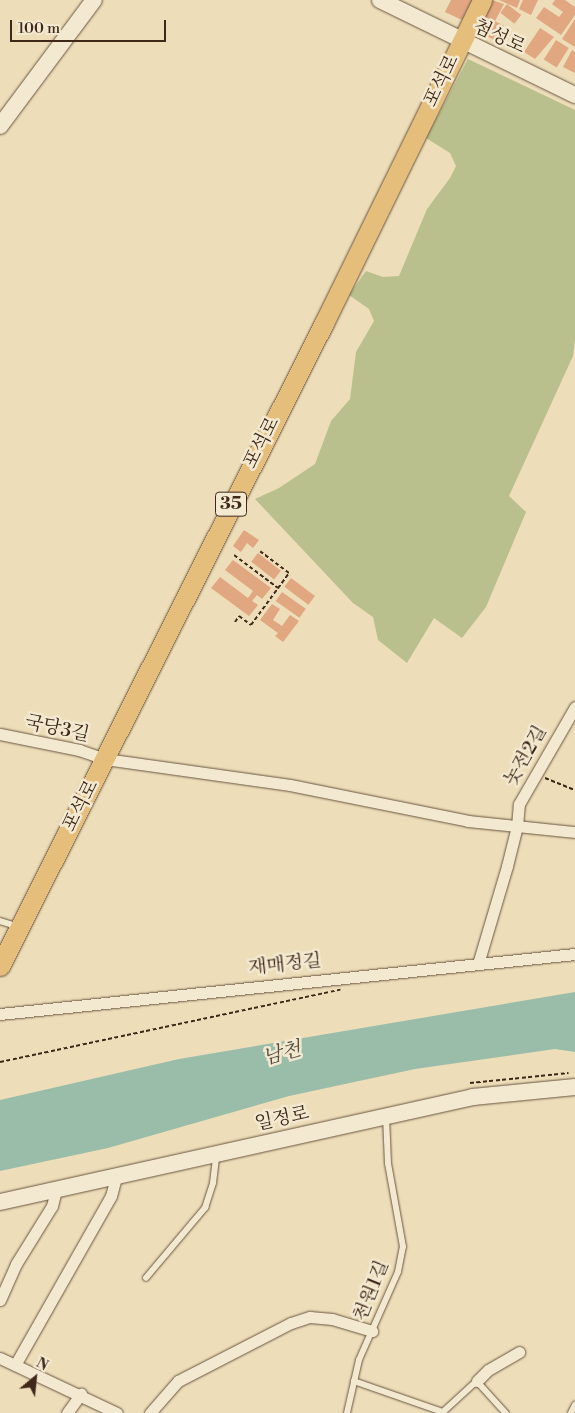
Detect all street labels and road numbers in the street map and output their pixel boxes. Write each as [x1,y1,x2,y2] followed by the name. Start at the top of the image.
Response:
[469,15,529,59] street label: 첨성로
[420,51,464,111] street label: 포석로
[239,413,285,473] street label: 포석로
[215,488,247,520] road number: 35
[23,711,91,747] street label: 국당3길
[500,722,552,790] street label: 놋전2길
[58,776,104,836] street label: 포석로
[247,950,323,980] street label: 재매정길
[253,1102,311,1136] street label: 일정로
[350,1257,394,1325] street label: 천원1길

